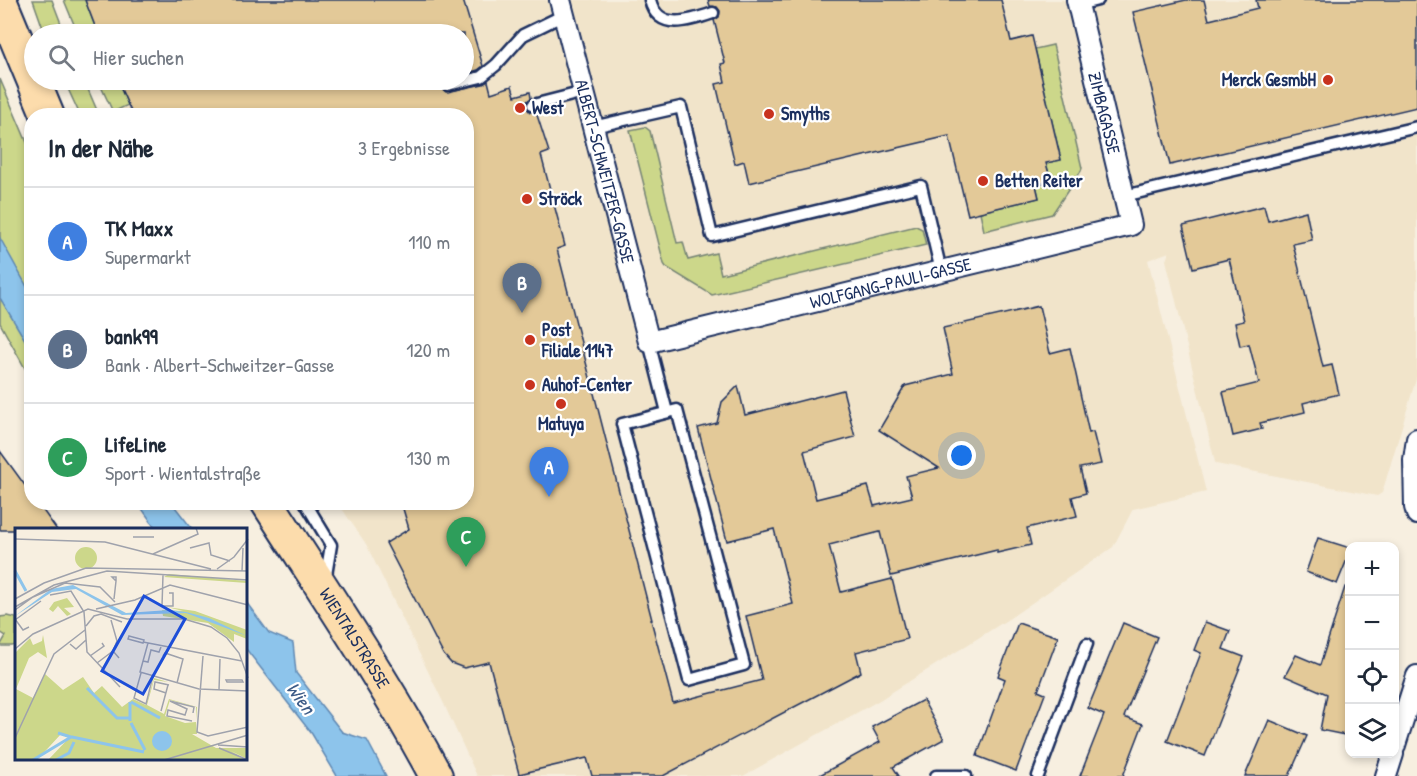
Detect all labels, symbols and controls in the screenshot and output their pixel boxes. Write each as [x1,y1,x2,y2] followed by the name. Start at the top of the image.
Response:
[24,24,474,90] search box
[45,41,78,74] icon: search
[93,42,184,72] text: Hier suchen
[1222,67,1317,92] place label: Merck GesmbH
[1082,69,1127,157] street label: ZIMBAGASSE
[1321,73,1335,87] marker: Merck GesmbH
[569,76,641,266] street label: ALBERT-SCHWEITZER-GASSE
[532,95,564,120] place label: West
[513,101,527,115] marker: West
[781,101,830,127] place label: Smyths
[762,107,776,121] marker: Smyths
[48,130,154,165] text: In der Nähe
[358,134,450,161] text: 3 Ergebnisse
[995,168,1083,193] place label: Betten Reiter
[976,174,990,188] marker: Betten Reiter
[539,186,583,211] place label: Ströck
[520,192,534,206] marker: Ströck
[105,213,173,243] text: TK Maxx
[63,228,72,255] text: A
[408,228,450,255] text: 110 m
[105,243,191,270] text: Supermarkt
[807,251,974,314] street label: WOLFGANG-PAULI-GASSE
[502,264,542,313] pin: B
[541,317,614,363] place label: Post Filiale 1147
[105,321,158,351] text: bank99
[523,333,537,347] marker: Post Filiale 1147
[62,336,73,363] text: B
[406,336,450,363] text: 120 m
[105,351,334,378] text: Bank · Albert-Schweitzer-Gasse
[542,372,632,397] place label: Auhof-Center
[523,378,537,392] marker: Auhof-Center
[554,397,568,411] marker: Matuya
[538,411,585,437] place label: Matuya
[105,429,167,459] text: LifeLine
[947,441,976,470] your location
[62,444,73,471] text: C
[407,444,450,471] text: 130 m
[530,448,568,497] pin: A
[105,459,261,486] text: Sport · Wientalstraße
[446,518,486,567] pin: C
[15,528,248,761] inset map
[1345,542,1399,758] map controls
[1345,542,1399,596] button: +
[314,583,396,693] street label: WIENTALSTRASSE
[1345,596,1399,650] button: −
[1345,650,1399,704] button: locate
[281,676,323,721] water label: Wien
[1345,704,1399,758] button: layers

